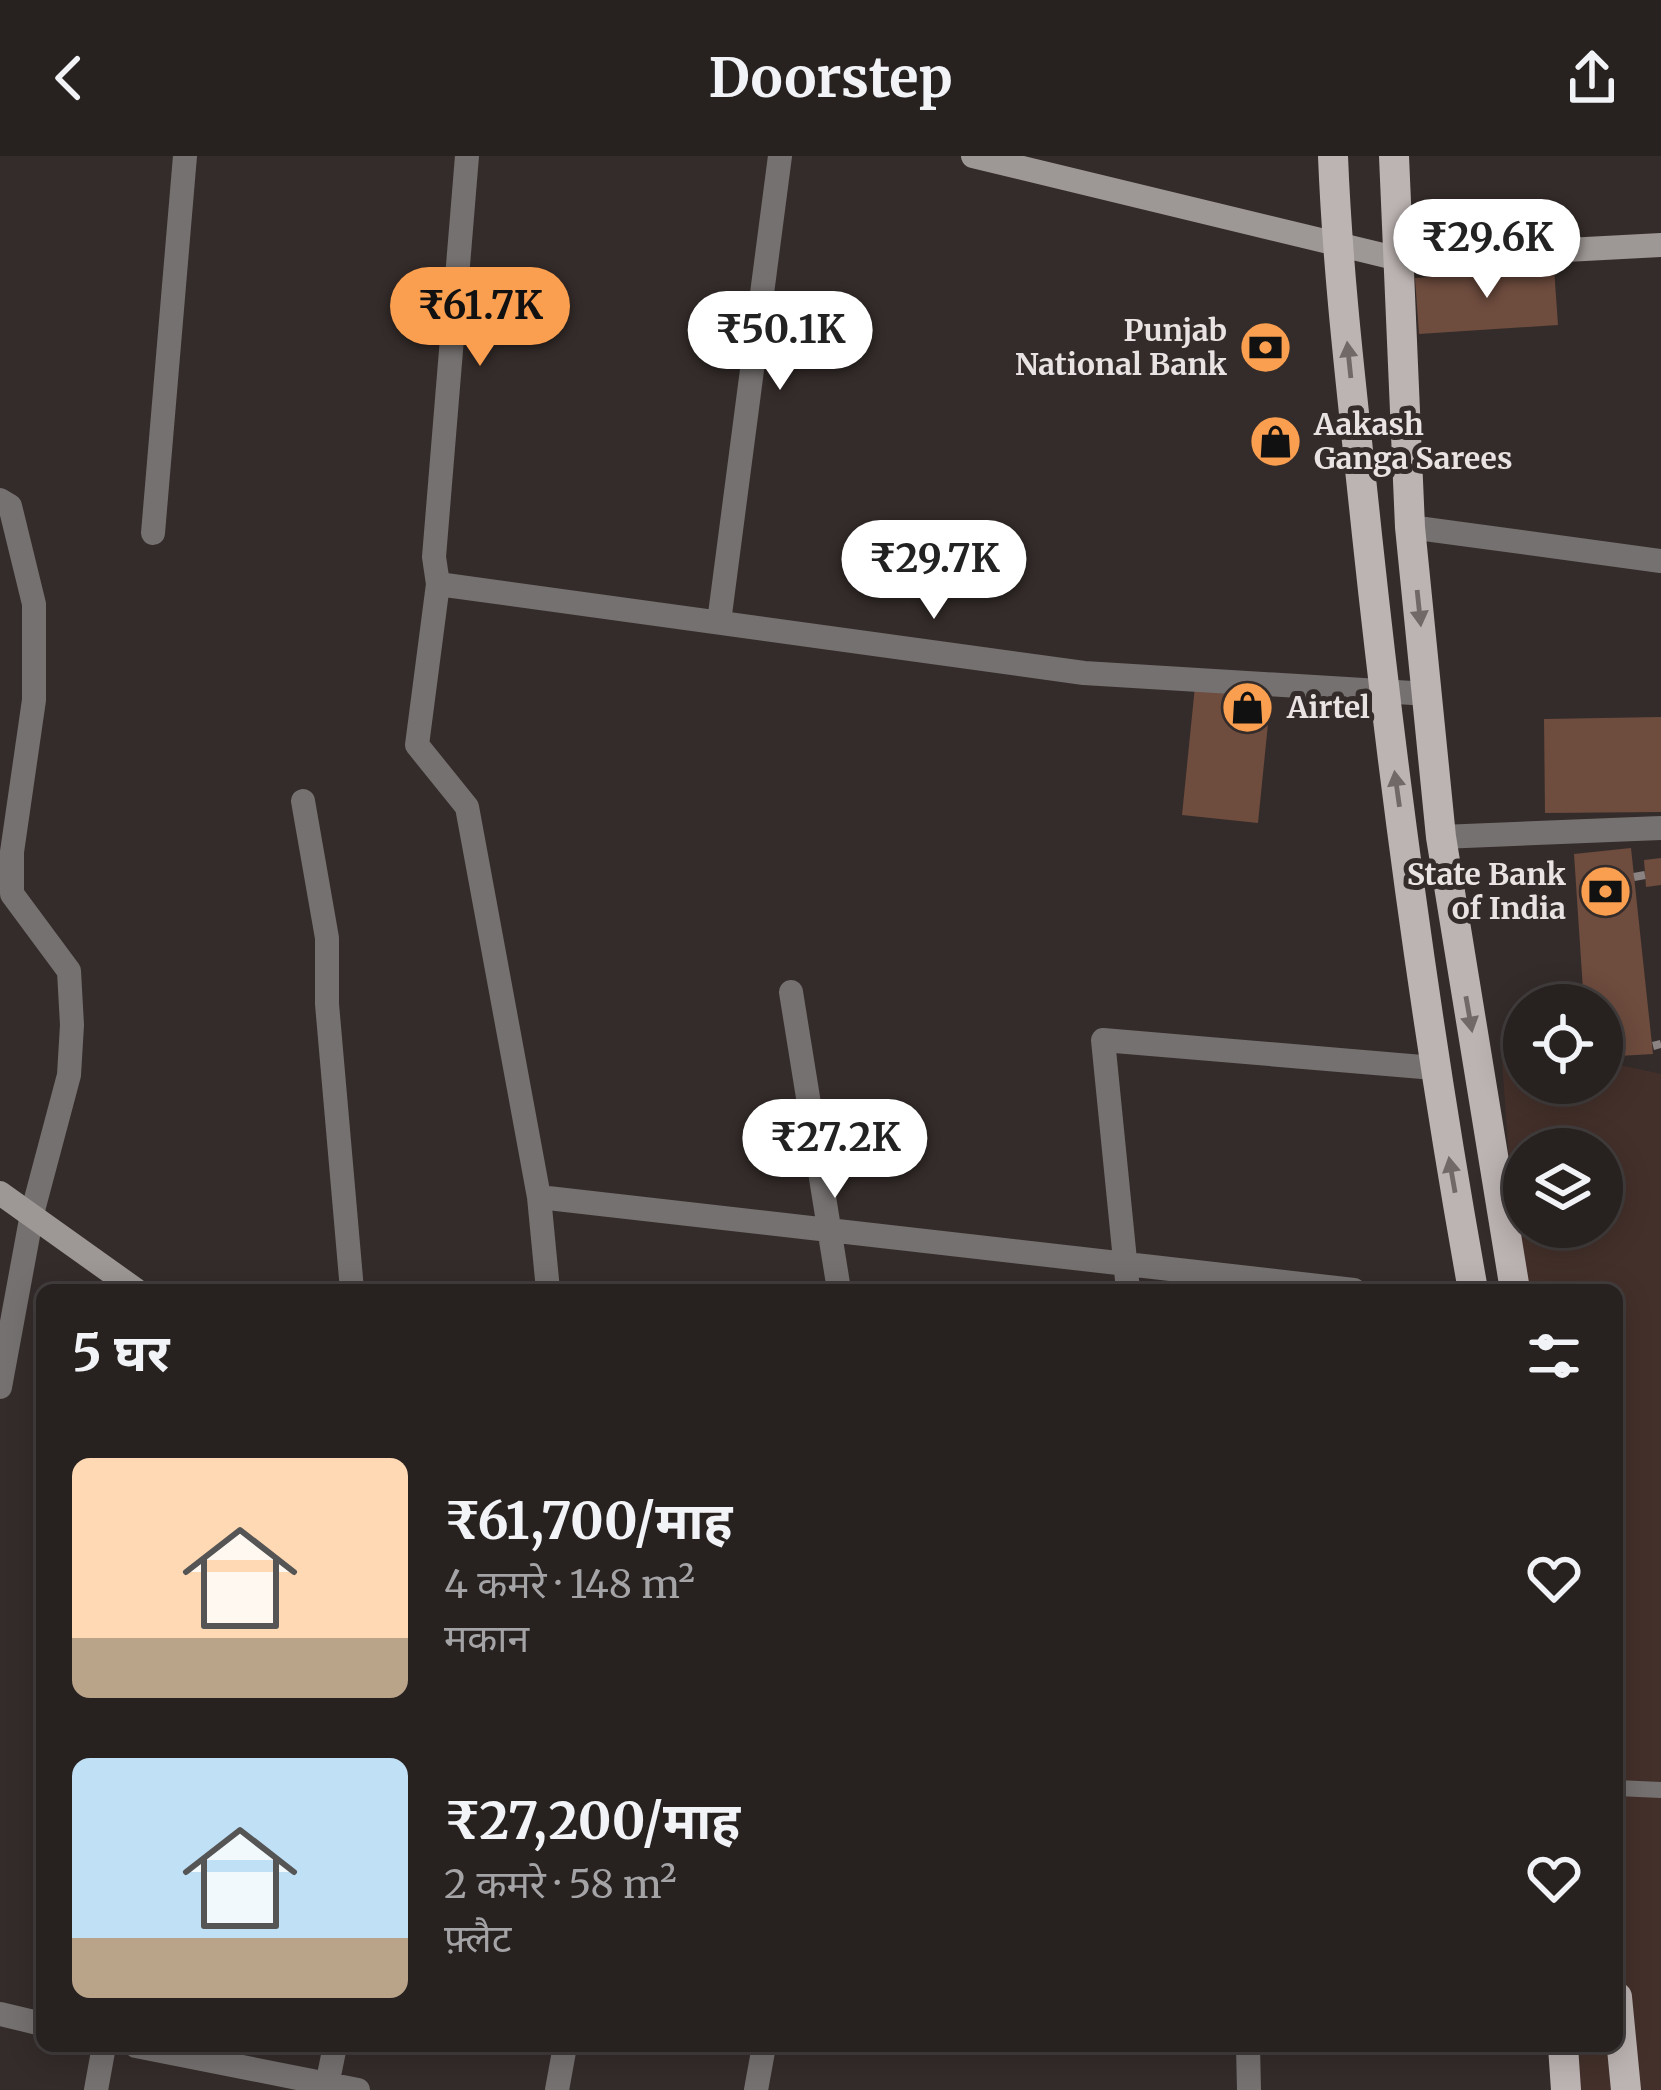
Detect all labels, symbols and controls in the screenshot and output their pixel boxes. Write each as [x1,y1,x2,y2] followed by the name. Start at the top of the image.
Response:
[708,44,953,112] text: Doorstep
[36,45,102,111] icon: back
[1559,45,1625,111] icon: share
[1389,199,1585,301] pin: ₹29.6K
[1420,213,1554,262] text: ₹29.6K
[382,267,578,369] pin: ₹61.7K
[417,281,543,330] text: ₹61.7K
[682,291,878,393] pin: ₹50.1K
[715,305,845,354] text: ₹50.1K
[1015,311,1228,383] place label: Punjab National Bank
[1238,319,1294,375] bank icon: Punjab National Bank
[1339,341,1358,378] one-way arrow
[1313,405,1512,477] place label: Aakash Ganga Sarees
[1247,413,1303,469] shop icon: Aakash Ganga Sarees
[836,520,1032,622] pin: ₹29.7K
[868,534,1000,583] text: ₹29.7K
[1410,590,1429,627] one-way arrow
[1220,679,1276,735] shop icon: Airtel
[1286,688,1370,726] place label: Airtel
[1387,770,1406,807] one-way arrow
[1407,855,1567,927] place label: State Bank of India
[1577,863,1633,919] bank icon: State Bank of India
[1503,984,1623,1248] map controls
[1503,984,1623,1104] button: locate
[1460,996,1479,1033] one-way arrow
[737,1099,933,1201] pin: ₹27.2K
[769,1113,901,1162] text: ₹27.2K
[1503,1128,1623,1248] button: layers
[1442,1156,1461,1193] one-way arrow
[72,1321,169,1385] text: 5 घर
[1521,1323,1587,1389] icon: filters
[444,1489,732,1553] text: ₹61,700/माह
[168,1506,312,1650] icon: home
[1521,1545,1587,1611] icon: heart
[444,1560,695,1609] text: 4 कमरे · 148 m²
[444,1614,529,1663] text: मकान
[444,1789,740,1853] text: ₹27,200/माह
[168,1806,312,1950] icon: home
[1521,1845,1587,1911] icon: heart
[444,1860,677,1909] text: 2 कमरे · 58 m²
[444,1914,511,1963] text: फ़्लैट

